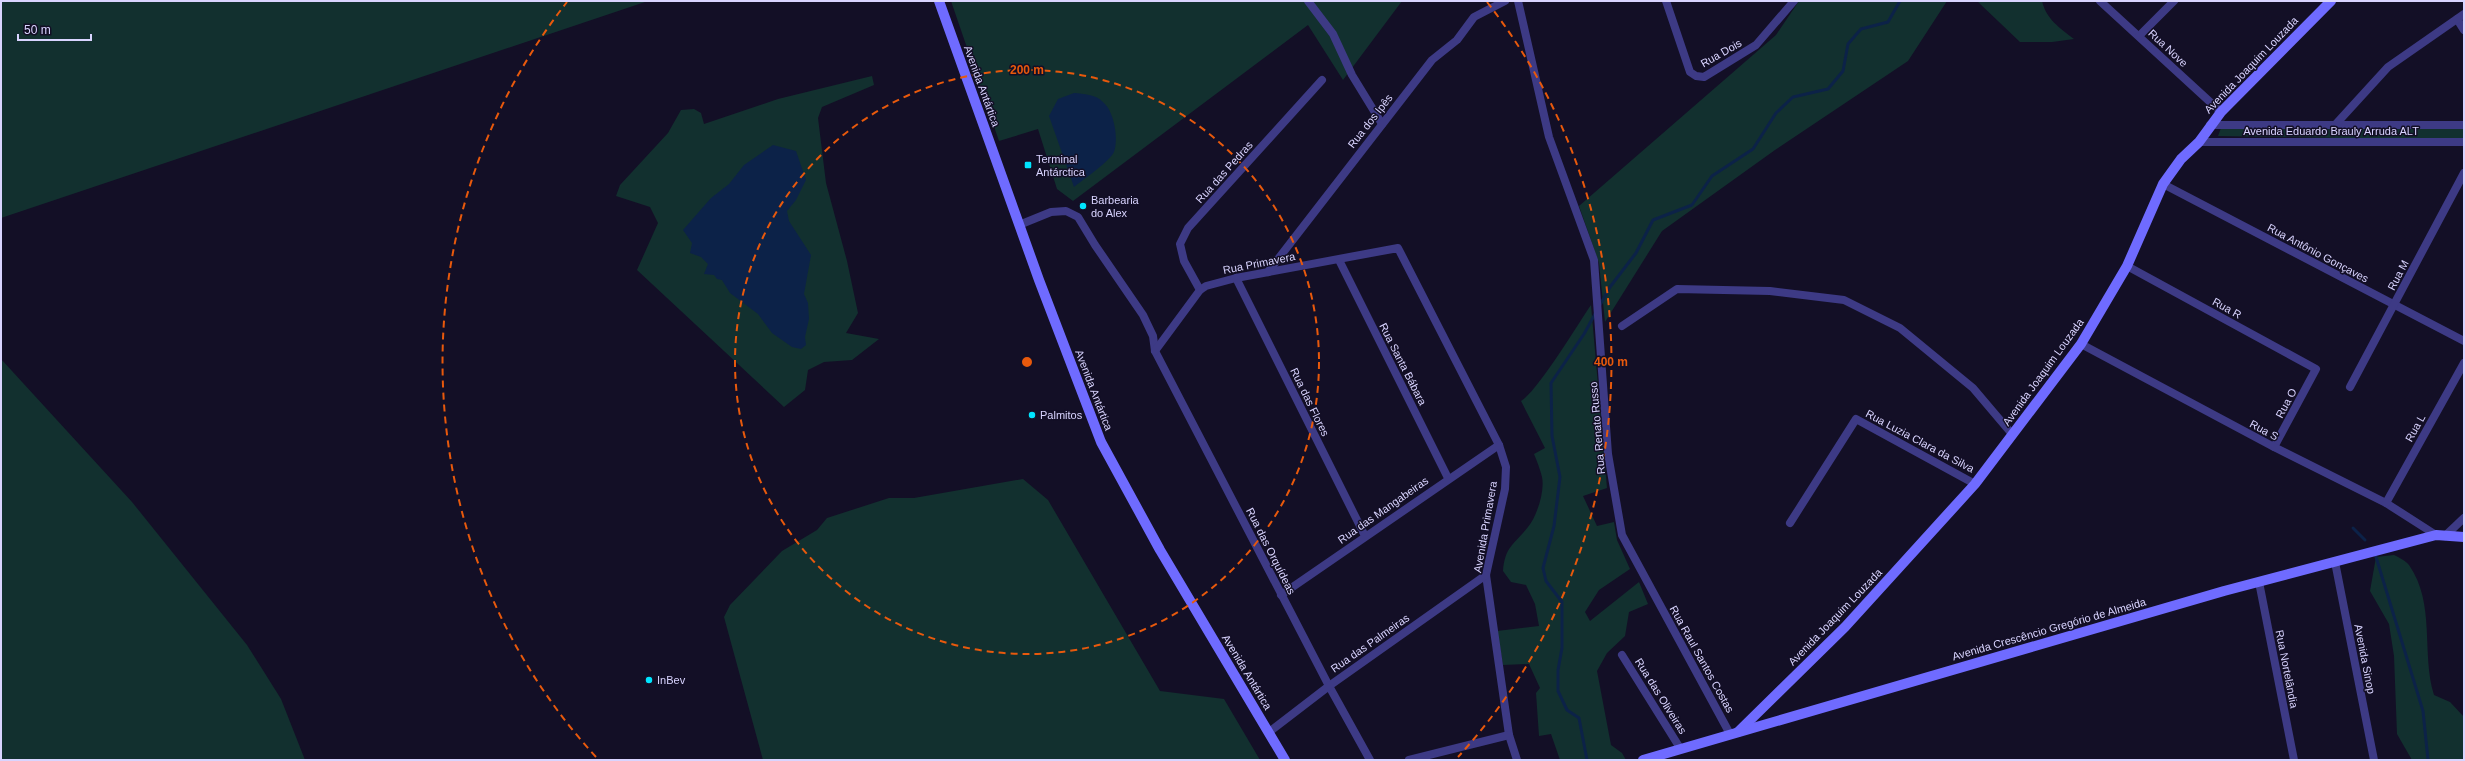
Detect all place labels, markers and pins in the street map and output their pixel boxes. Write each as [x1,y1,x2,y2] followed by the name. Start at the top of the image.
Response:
[1036,153,1086,178] place label: Terminal Antárctica
[1023,160,1033,170] marker: Terminal Antárctica
[1091,194,1140,219] place label: Barbearia do Alex
[1078,201,1088,211] marker: Barbearia do Alex
[1020,355,1034,369] centre of rings
[1040,409,1083,421] place label: Palmitos
[1027,410,1037,420] marker: Palmitos
[657,674,686,686] place label: InBev
[644,675,654,685] marker: InBev

